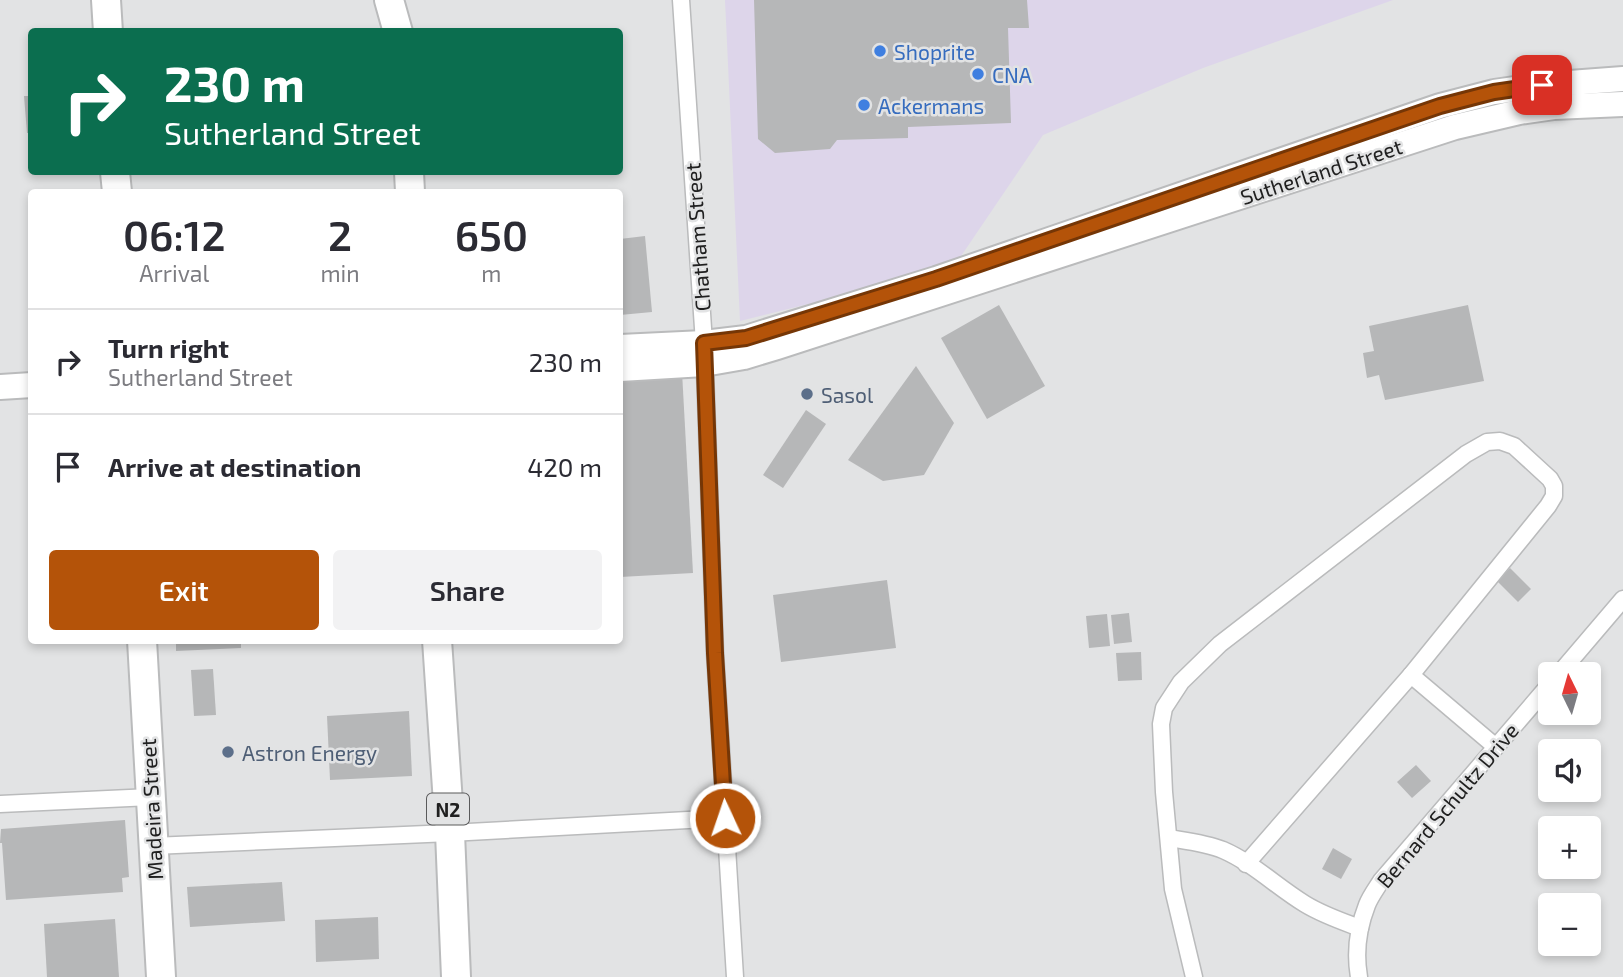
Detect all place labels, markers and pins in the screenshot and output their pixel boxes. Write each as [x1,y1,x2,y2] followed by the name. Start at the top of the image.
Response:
[894,39,975,64] place label: Shoprite
[872,43,888,59] marker: Shoprite
[1512,55,1572,115] pin
[992,62,1032,87] place label: CNA
[970,66,986,82] marker: CNA
[878,93,984,118] place label: Ackermans
[856,97,872,113] marker: Ackermans
[821,382,874,407] place label: Sasol
[799,386,815,402] marker: Sasol
[242,740,377,765] place label: Astron Energy
[220,744,236,760] marker: Astron Energy

